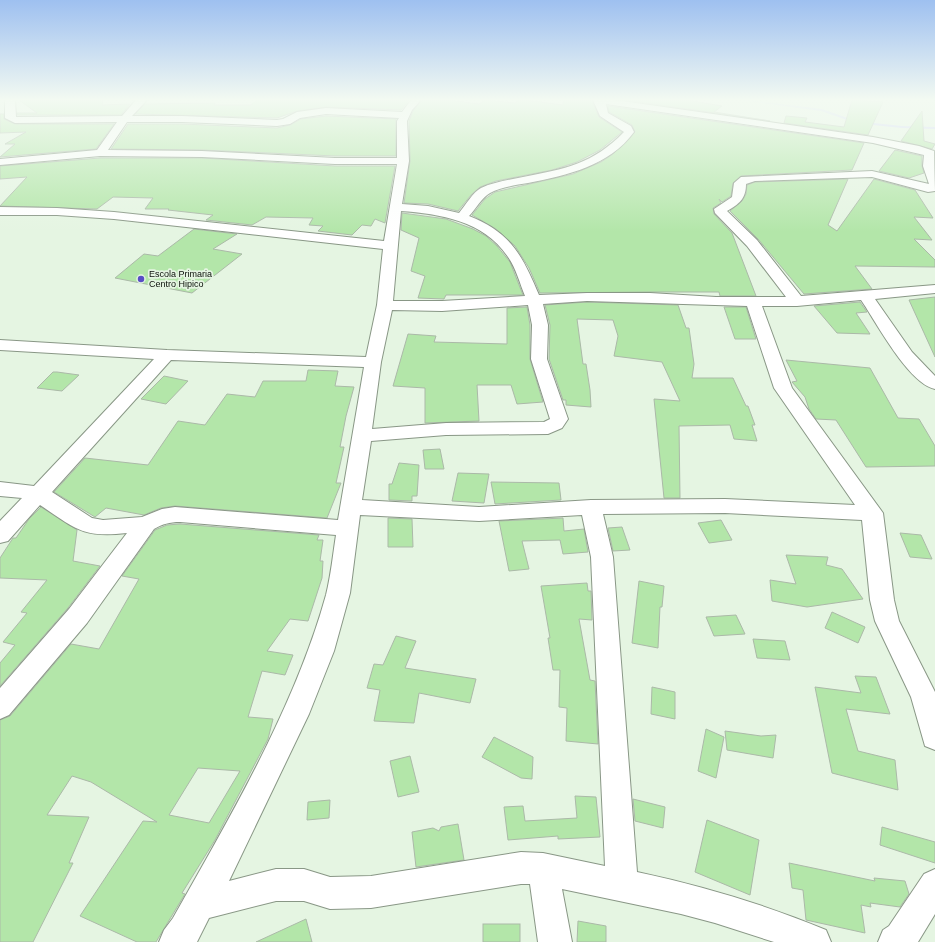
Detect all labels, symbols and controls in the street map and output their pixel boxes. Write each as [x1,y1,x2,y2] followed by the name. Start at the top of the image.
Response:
[149,269,212,289] place label: Escola Primaria Centro Hipico
[136,274,146,284] marker: Escola Primaria Centro Hipico

